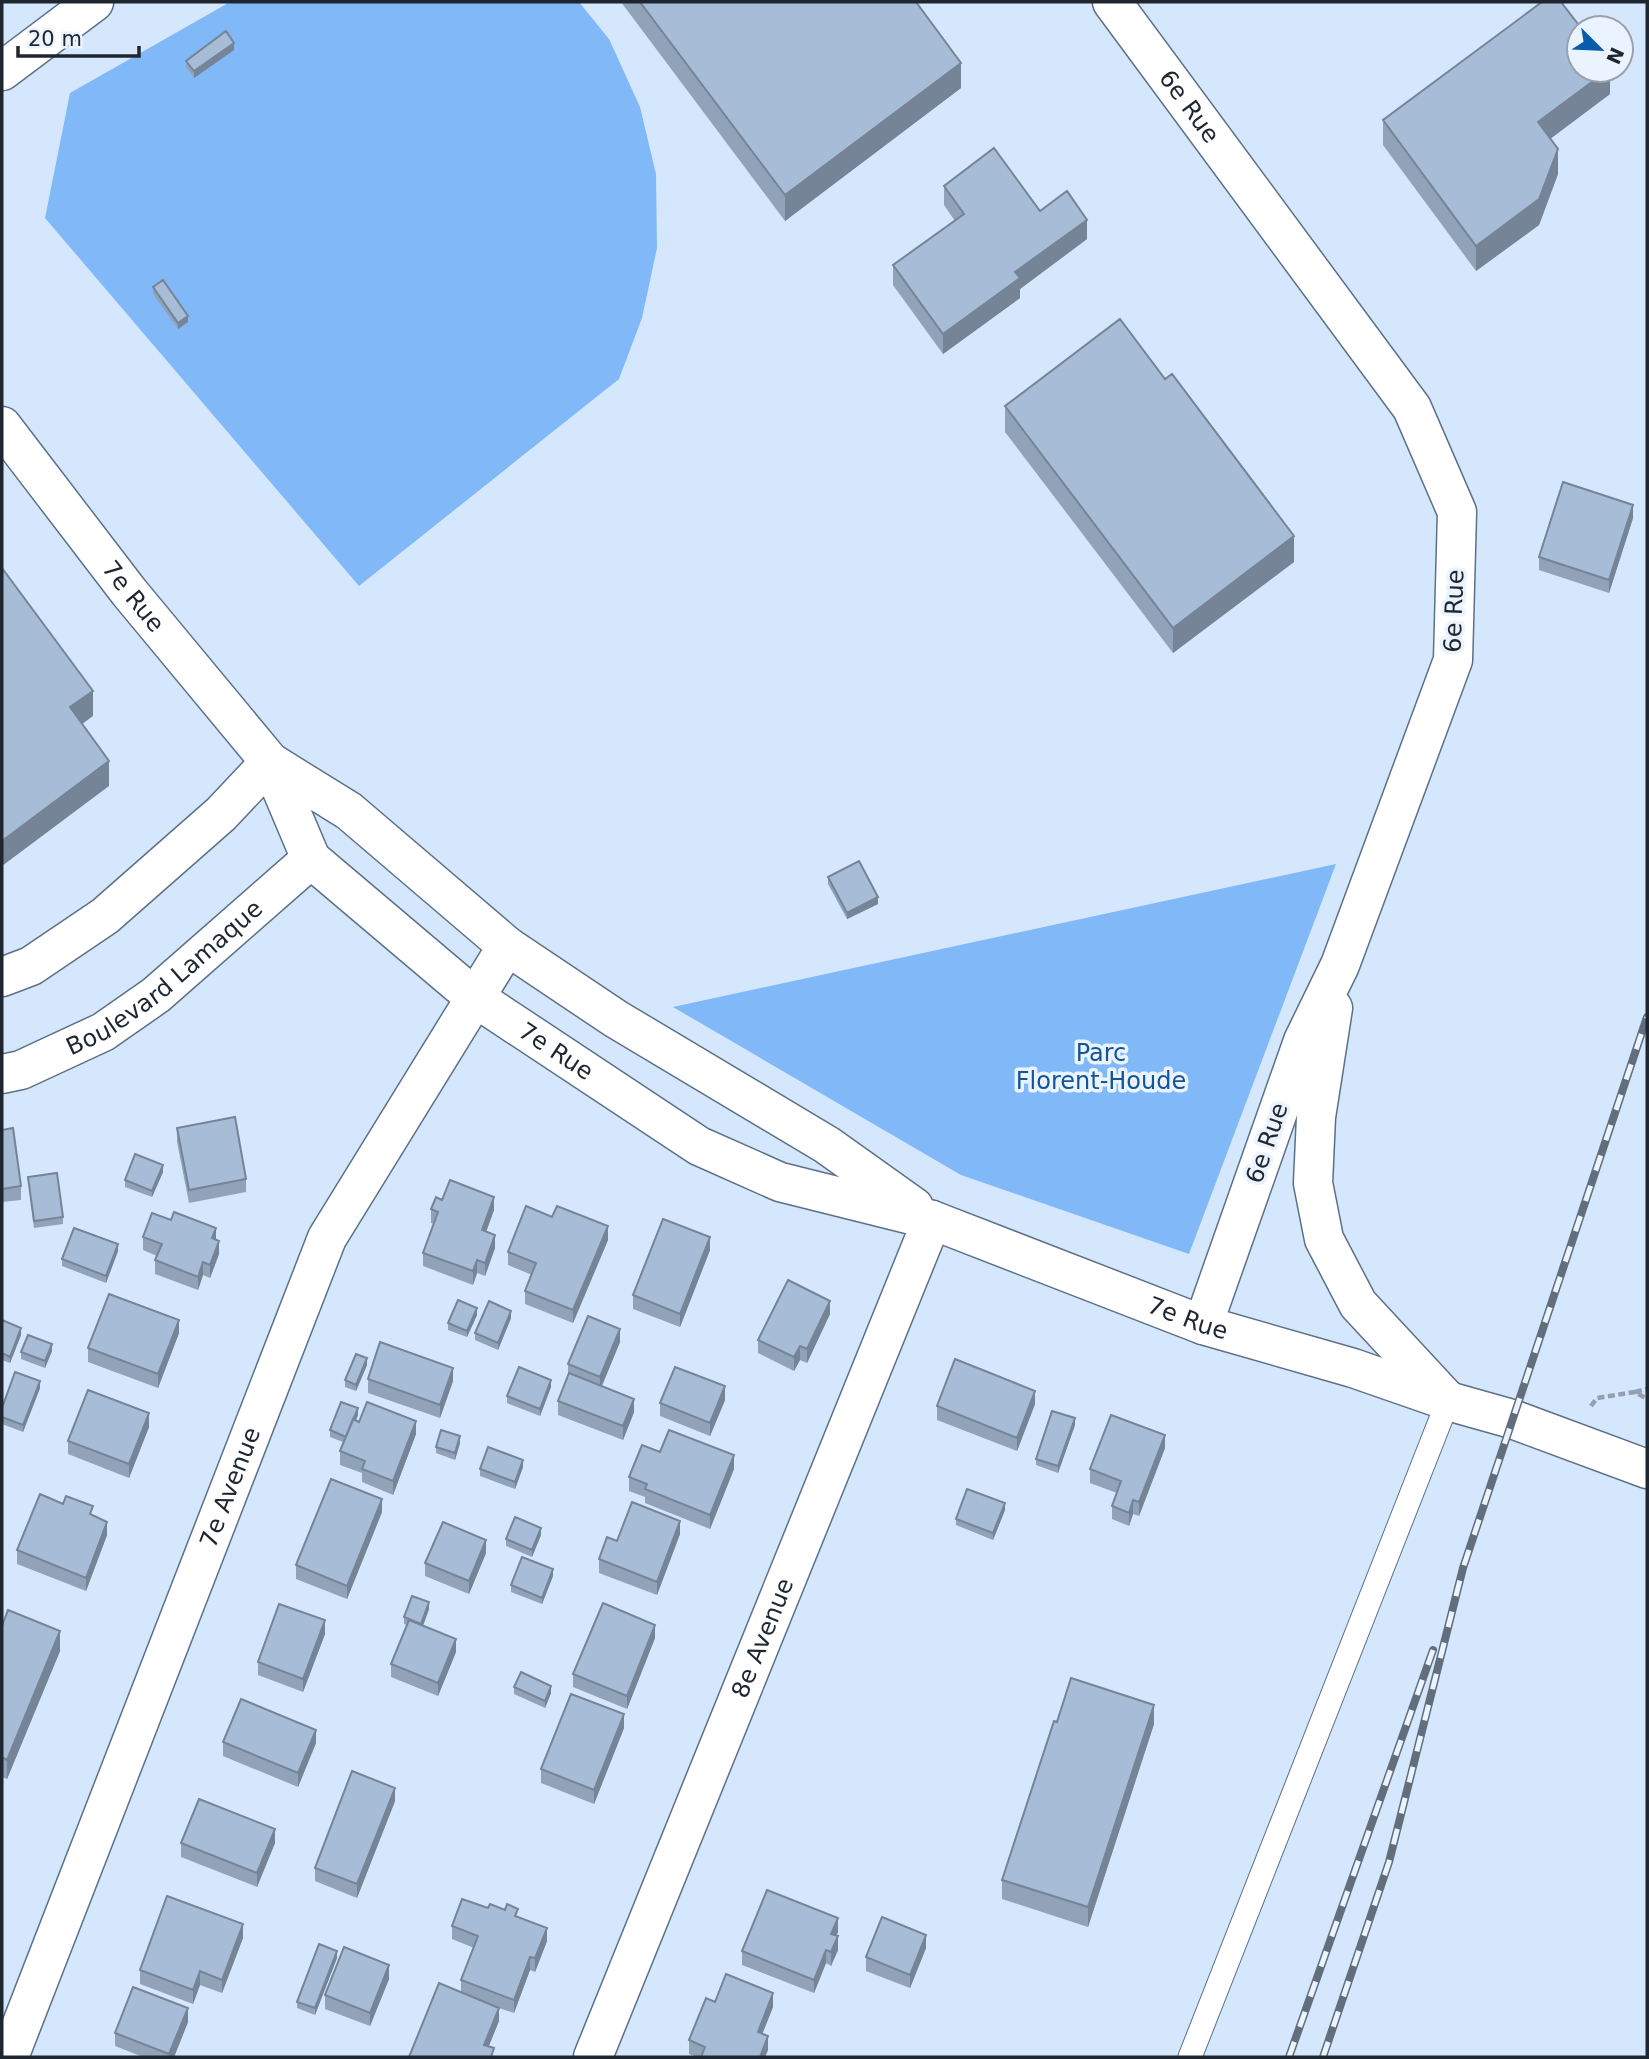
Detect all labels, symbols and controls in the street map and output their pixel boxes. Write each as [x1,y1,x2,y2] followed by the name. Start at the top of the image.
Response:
[18,14,138,58] scale bar
[1565,14,1635,84] north arrow
[28,27,82,51] text: 20 m
[1602,44,1629,68] text: N
[1153,65,1225,148] street label: 6e Rue
[96,555,170,638] street label: 7e Rue
[1439,569,1469,653] street label: 6e Rue
[62,894,268,1061] street label: Boulevard Lamaque
[513,1017,598,1086] street label: 7e Rue
[1016,1039,1186,1095] park label: Parc Florent-Houde
[1240,1099,1294,1187] street label: 6e Rue
[1144,1291,1231,1345] street label: 7e Rue
[194,1423,266,1552] street label: 7e Avenue
[726,1574,799,1702] street label: 8e Avenue

